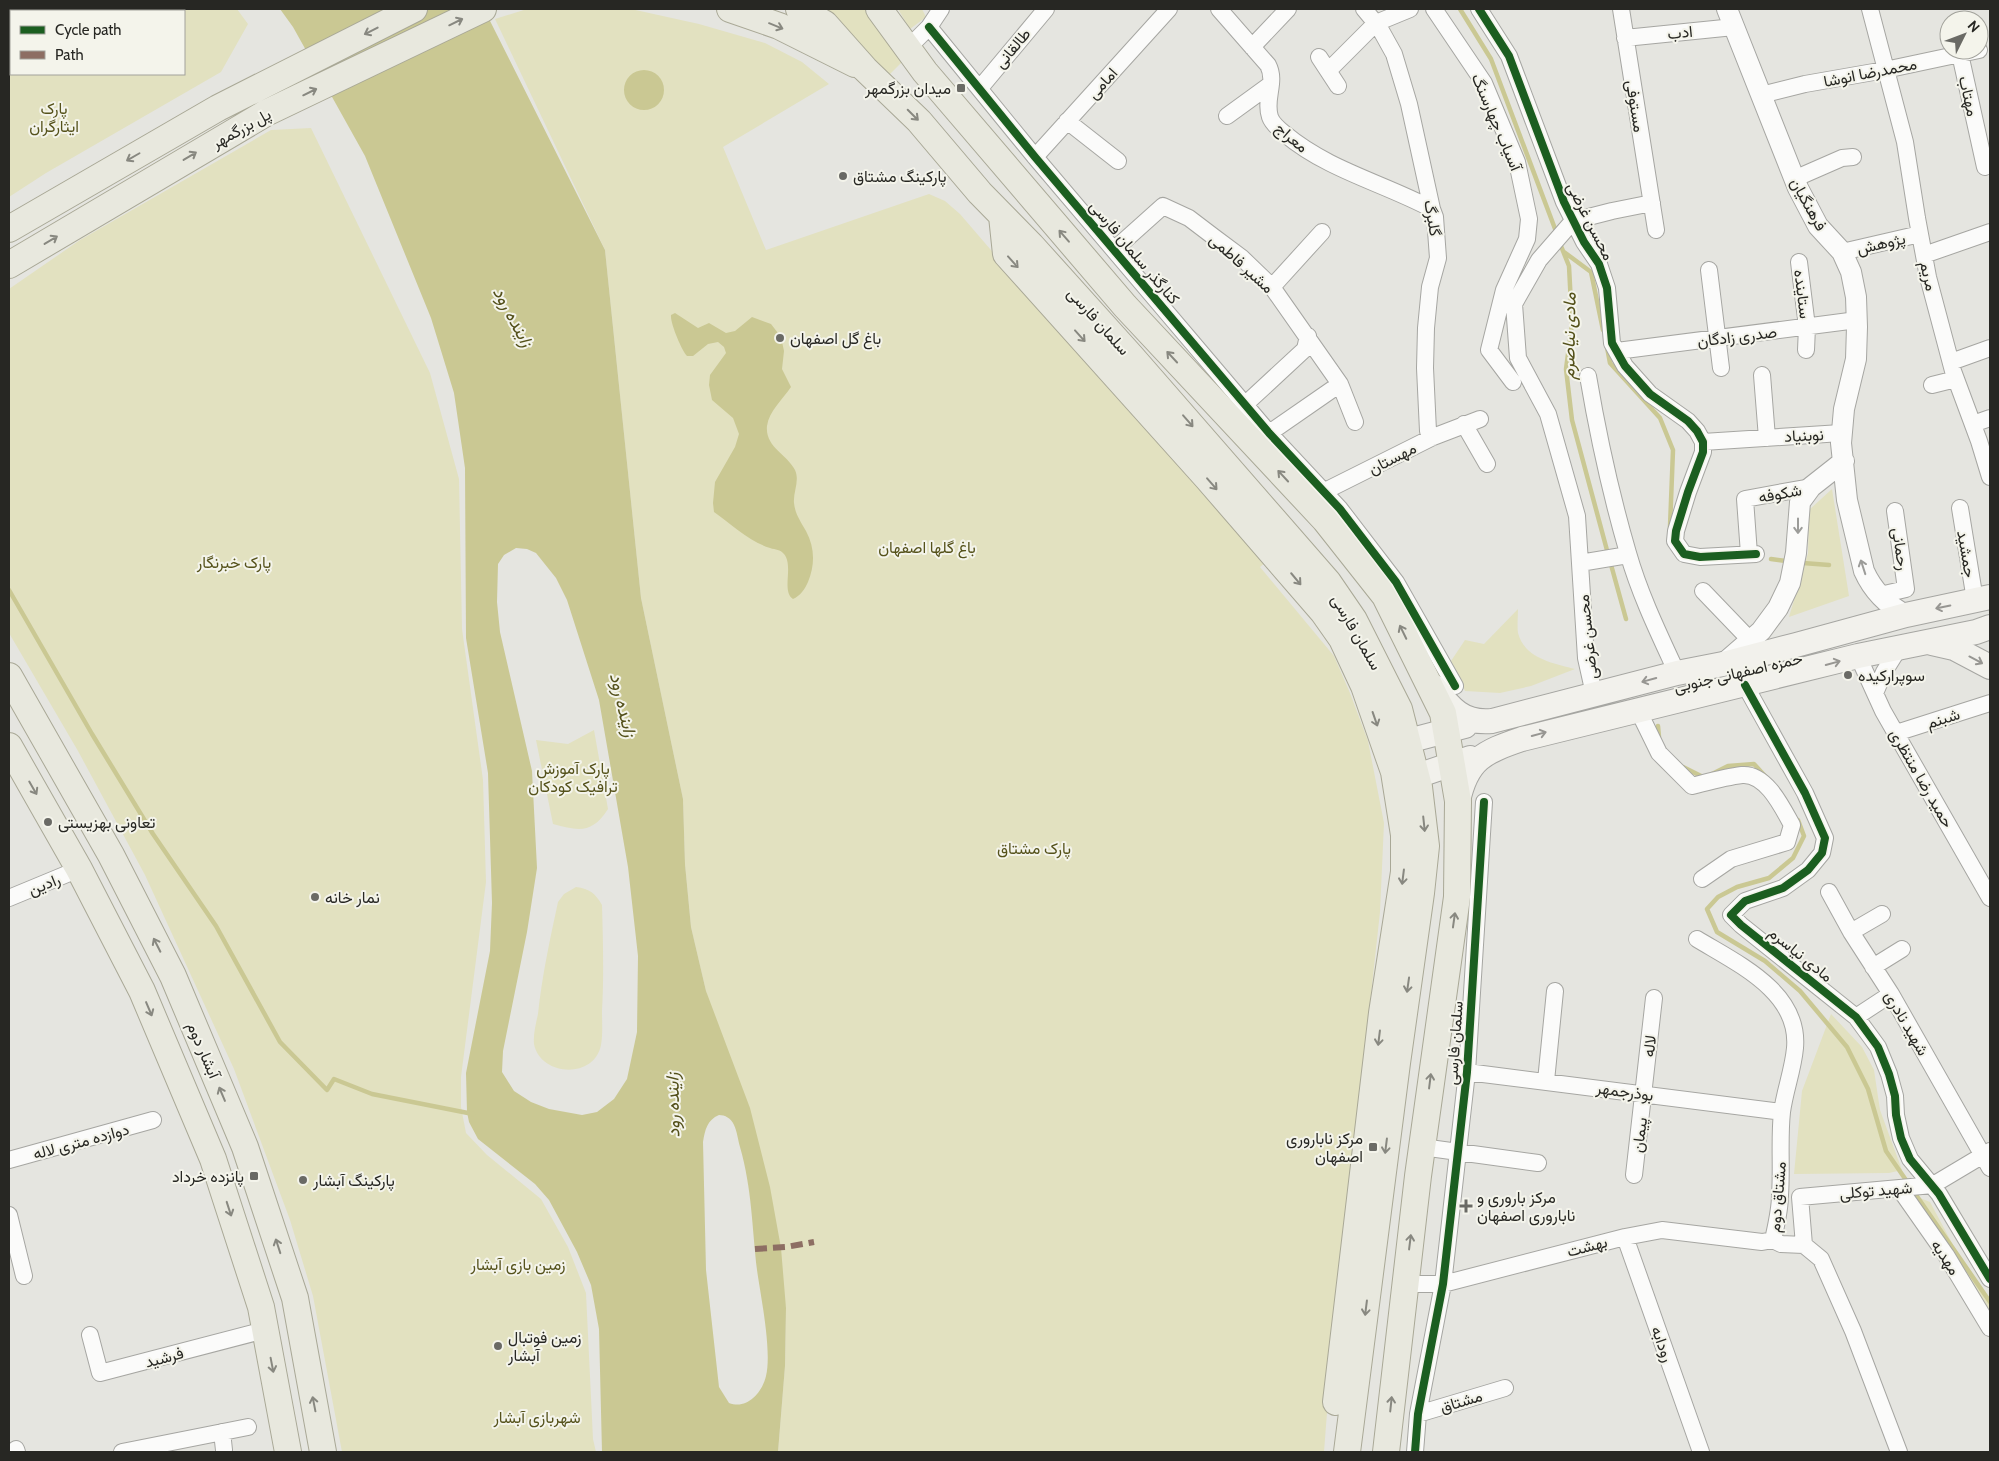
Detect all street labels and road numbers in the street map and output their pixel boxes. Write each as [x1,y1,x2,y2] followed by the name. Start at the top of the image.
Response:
[1666,22,1694,43] street label: ادب
[990,24,1035,73] street label: طالقانی
[1822,54,1919,92] street label: محمدرضا انوشا
[1083,64,1122,104] street label: امامی
[1466,71,1526,176] street label: آسیاب چهارسنگ
[1954,74,1982,118] street label: مهتاب
[1621,79,1649,134] street label: مستوفی
[207,104,275,155] street label: پل بزرگمهر
[1270,118,1312,158] street label: معراج
[1785,174,1831,235] street label: فرهنگیان
[1562,179,1618,264] street label: محسن غرضی
[1085,197,1184,309] street label: کنارگذر سلمان فارسی
[1419,198,1445,238] street label: گلبرگ
[1855,229,1908,260] street label: پژوهش
[1205,230,1278,298] street label: مشیر فاطمی
[1915,259,1941,293] street label: مریم
[1790,268,1815,320] street label: ستاینده
[1063,284,1134,360] street label: سلمان فارسی
[1696,322,1778,352] street label: صدری زادگان
[1784,425,1824,447] street label: نوبنیاد
[1365,438,1420,479] street label: مهستان
[1757,480,1803,508] street label: شکوفه
[1887,526,1913,572] street label: رحمانی
[1953,529,1980,580] street label: جمشید
[1326,591,1386,674] street label: سلمان فارسی
[1574,594,1602,680] street label: محسن غرضی
[1672,648,1805,698] street label: حمزه اصفهانی جنوبی
[1924,704,1962,734] street label: شبنم
[1885,725,1958,832] street label: حمید رضا منتظری
[25,870,63,900] street label: رادین
[1764,923,1837,987] street label: مادی نیاسرم
[1880,987,1933,1060] street label: شهید نادری
[1442,1000,1468,1086] street label: سلمان فارسی
[182,1019,224,1083] street label: آبشار دوم
[1639,1034,1660,1058] street label: لاله
[1594,1078,1655,1106] street label: بوذرجمهر
[1628,1116,1653,1154] street label: پیمان
[31,1120,132,1164] street label: دوازده متری لاله
[1765,1161,1791,1233] street label: مشتاق دوم
[1839,1178,1913,1204] street label: شهید توکلی
[1565,1232,1610,1262] street label: بهشت
[1926,1236,1964,1279] street label: مهدیه
[1646,1324,1678,1365] street label: رودابه
[143,1343,186,1373] street label: فرشید
[1438,1386,1485,1417] street label: مشتاق

